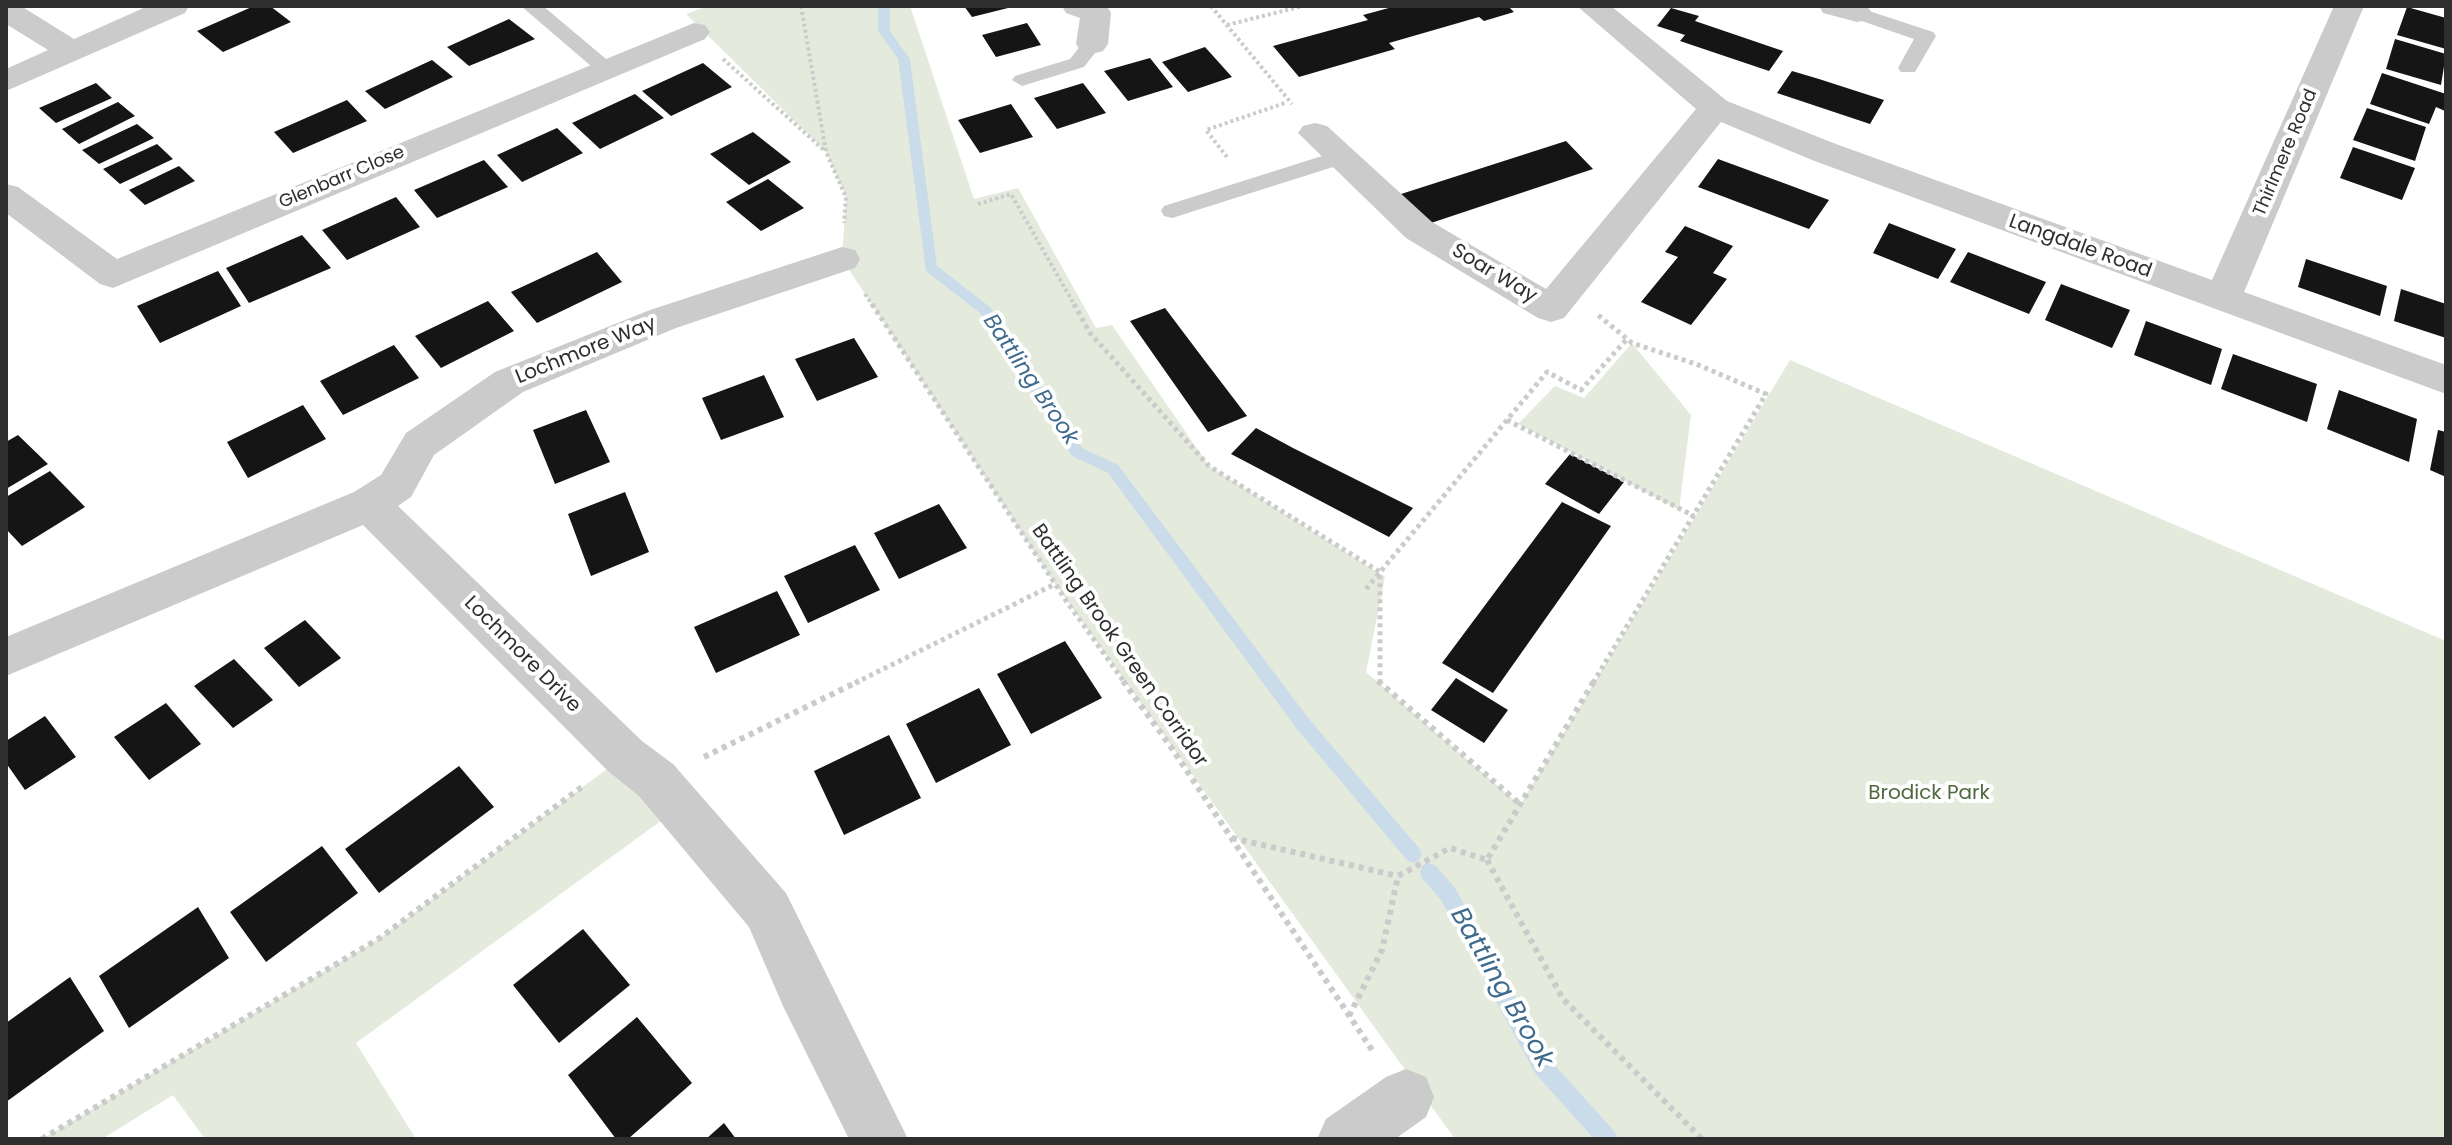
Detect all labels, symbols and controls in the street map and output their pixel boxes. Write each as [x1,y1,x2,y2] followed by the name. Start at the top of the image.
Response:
[2249,86,2323,220] street label: Thirlmere Road
[276,142,408,214] street label: Glenbarr Close
[2005,210,2155,284] street label: Langdale Road
[1447,239,1541,309] street label: Soar Way
[977,310,1083,450] water label: Battling Brook
[512,312,660,390] street label: Lochmore Way
[1026,520,1212,772] street label: Battling Brook Green Corridor
[459,592,585,718] street label: Lochmore Drive
[1868,782,1990,806] park label: Brodick Park
[1443,902,1559,1074] water label: Battling Brook

